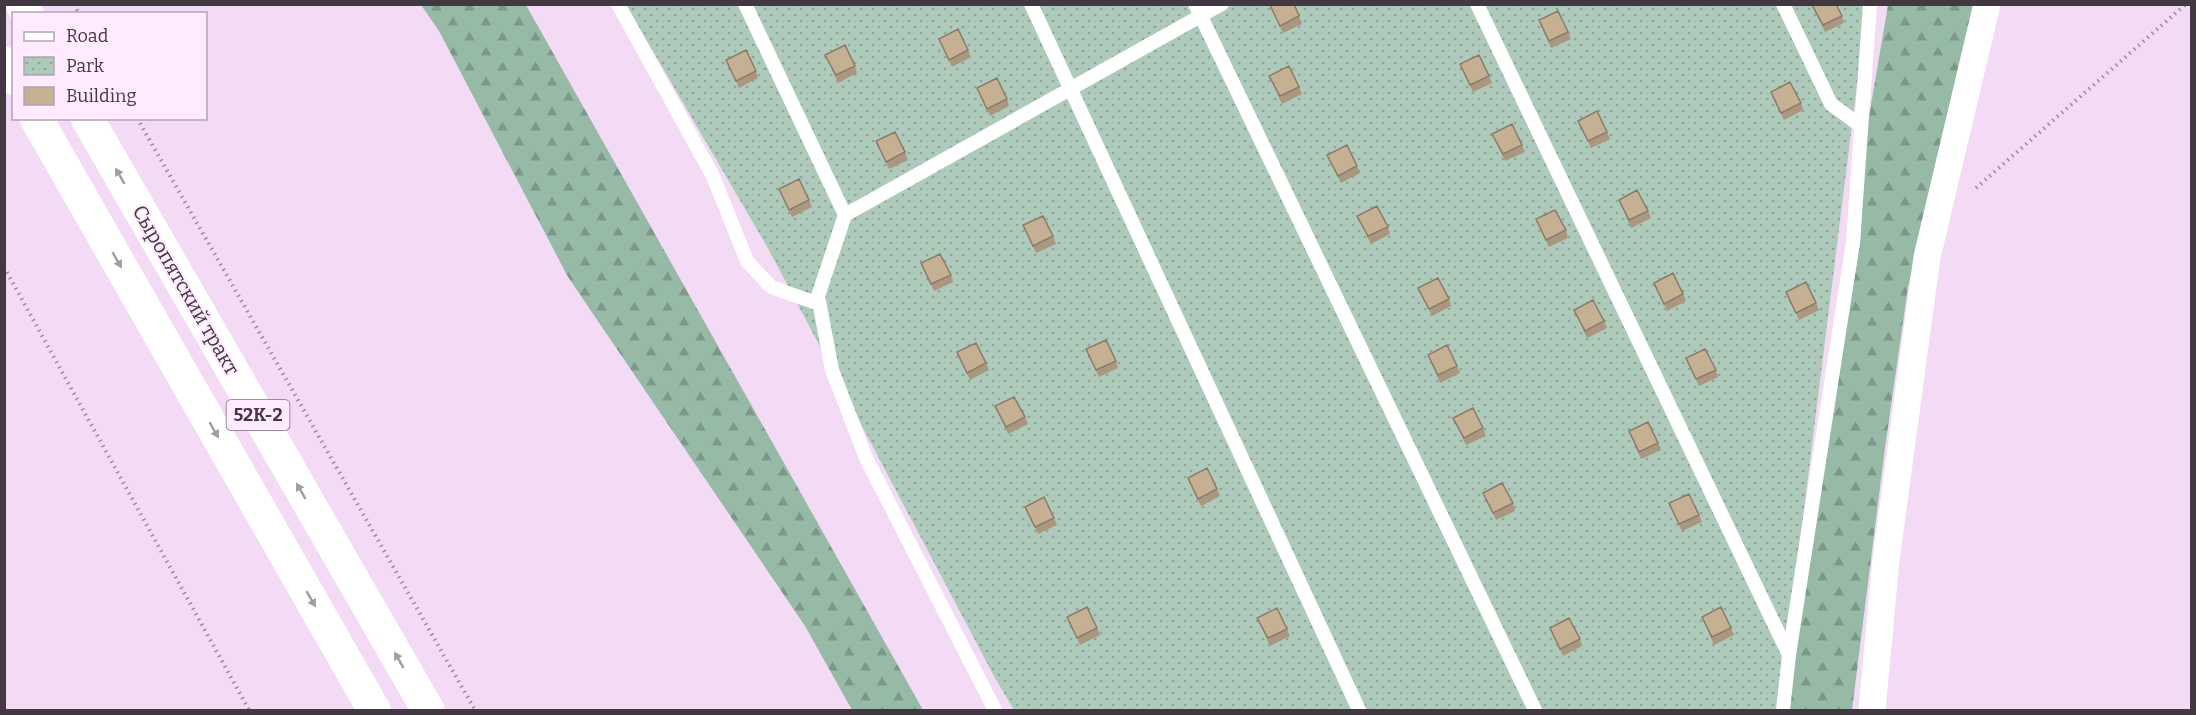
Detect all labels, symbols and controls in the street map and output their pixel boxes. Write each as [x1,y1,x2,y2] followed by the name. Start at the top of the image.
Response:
[12,12,207,120] legend
[66,25,109,47] text: Road
[66,55,105,77] text: Park
[66,85,137,107] text: Building
[115,168,126,184] one-way arrow
[128,201,244,379] street label: Сыропятский тракт
[112,252,122,269] one-way arrow
[226,400,290,430] road number: 52К-2
[209,422,219,439] one-way arrow
[296,483,307,499] one-way arrow
[306,591,316,608] one-way arrow
[394,651,404,668] one-way arrow

